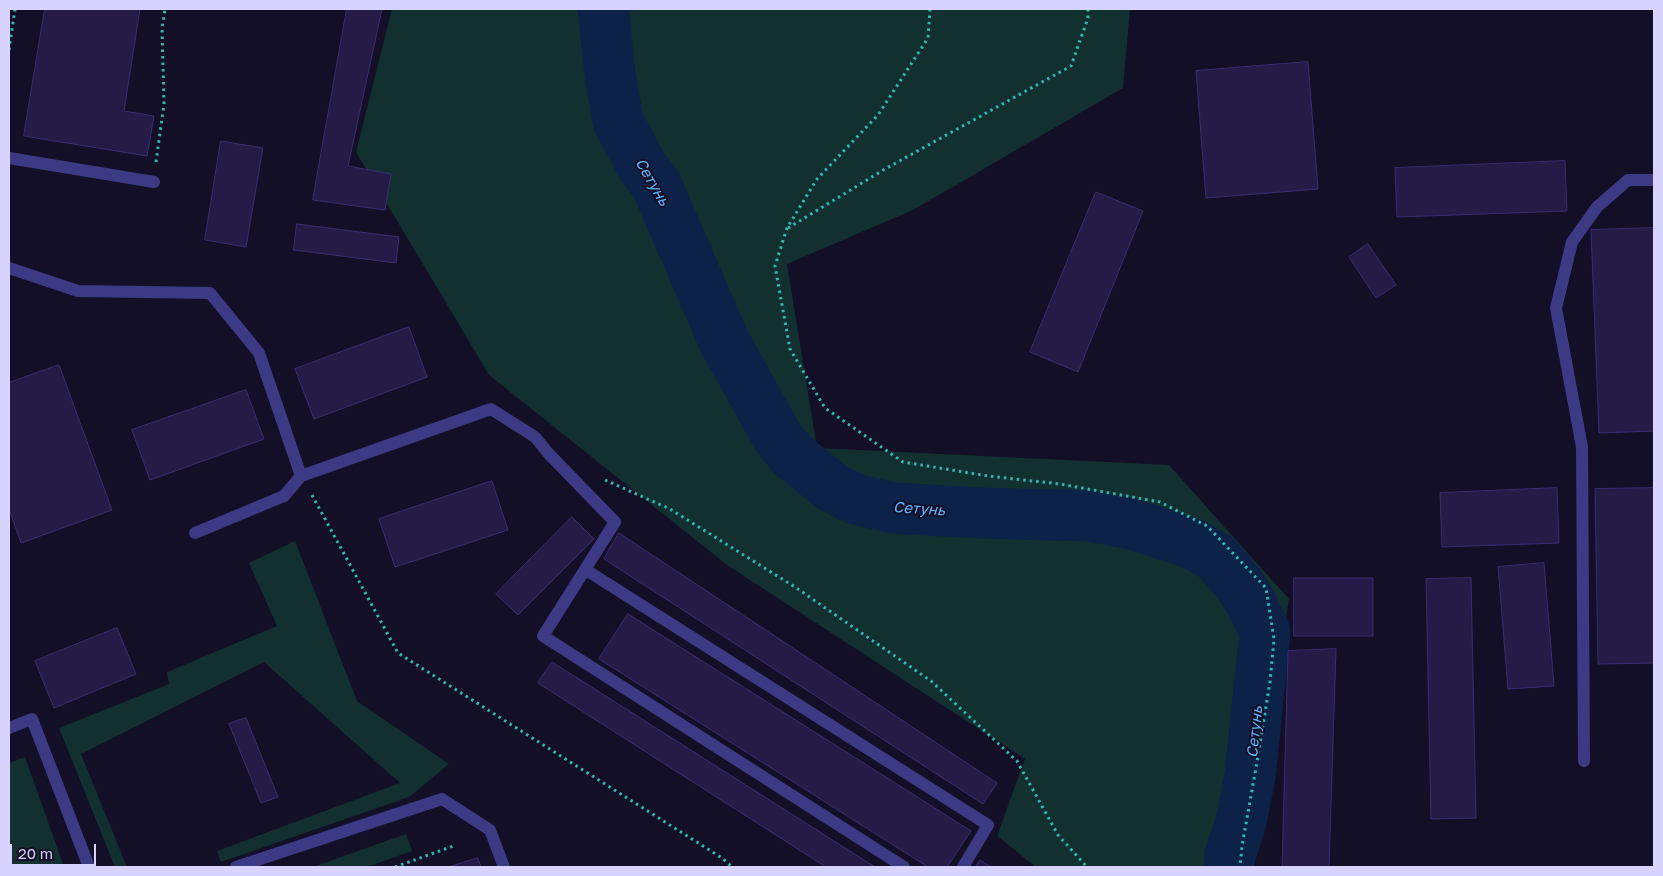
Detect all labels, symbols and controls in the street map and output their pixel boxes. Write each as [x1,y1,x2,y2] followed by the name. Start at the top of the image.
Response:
[631,155,673,209] water label: Сетунь
[893,498,945,520] water label: Сетунь
[1243,705,1267,759] water label: Сетунь
[12,834,99,866] scale bar
[18,844,53,862] text: 20 m

